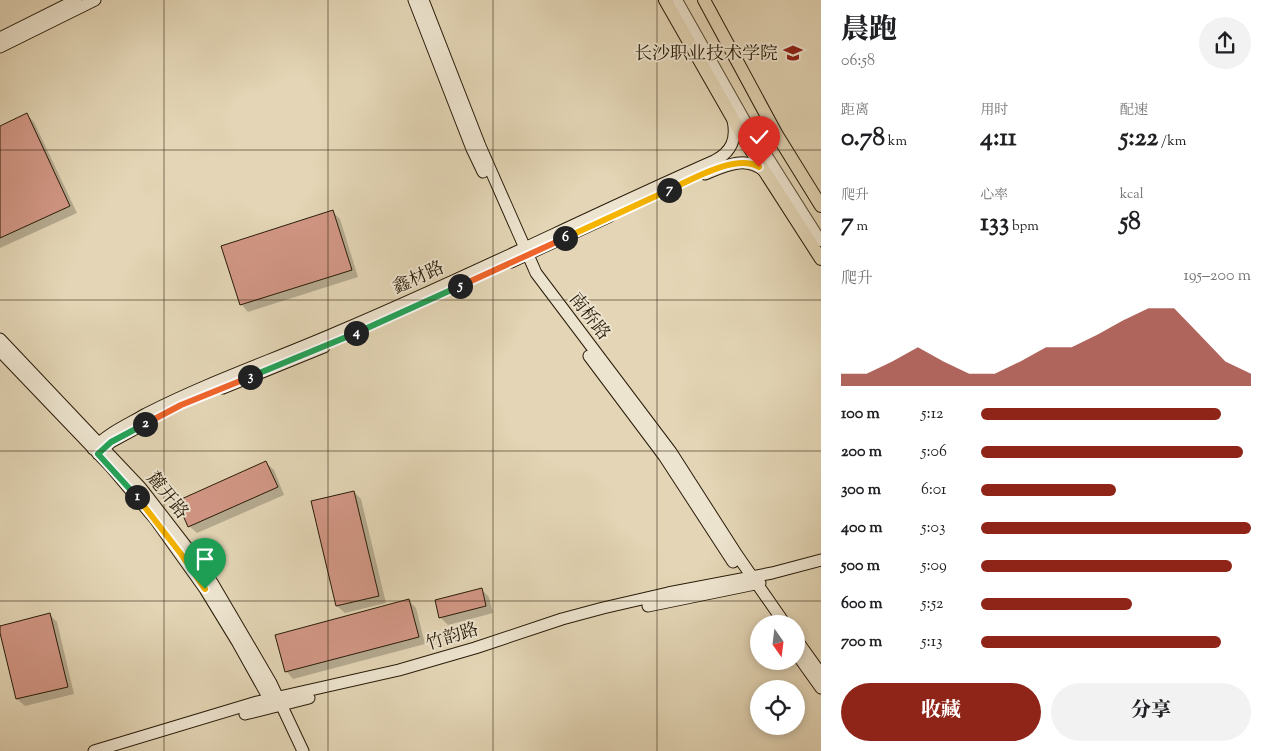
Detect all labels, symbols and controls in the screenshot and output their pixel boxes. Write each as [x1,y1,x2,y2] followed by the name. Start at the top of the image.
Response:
[841,11,897,51] text: 晨跑
[1199,17,1251,69] button: share
[634,42,778,68] place label: 长沙职业技术学院
[782,42,804,64] school or university icon: 长沙职业技术学院
[841,50,875,73] text: 06:58
[841,101,869,121] text: 距离
[980,101,1008,121] text: 用时
[1120,101,1148,121] text: 配速
[738,116,780,167] pin
[841,121,885,157] text: 0.78
[980,121,1016,157] text: 4:11
[1120,121,1158,157] text: 5:22
[745,123,773,151] icon: check
[885,132,907,152] text: km
[1158,132,1186,152] text: /km
[656,178,682,202] pin: 7
[666,180,673,200] text: 7
[1120,185,1144,205] text: kcal
[841,186,869,206] text: 爬升
[980,186,1008,206] text: 心率
[1120,205,1141,241] text: 58
[841,206,854,242] text: 7
[980,206,1009,242] text: 133
[854,217,868,237] text: m
[1009,217,1039,237] text: bpm
[552,226,578,250] pin: 6
[562,228,569,248] text: 6
[389,256,449,302] street label: 鑫材路
[1183,265,1251,288] text: 195–200 m
[841,268,873,291] text: 爬升
[448,274,472,298] pin: 5
[458,276,463,296] text: 5
[562,288,615,347] street label: 南桥路
[344,320,368,346] pin: 4
[353,323,360,343] text: 4
[238,364,262,390] pin: 3
[248,367,253,387] text: 3
[841,403,880,426] text: 100 m
[921,403,944,426] text: 5:12
[132,412,158,436] pin: 2
[142,414,149,434] text: 2
[841,441,882,464] text: 200 m
[921,441,947,464] text: 5:06
[139,467,194,525] street label: 麓开路
[841,479,881,502] text: 300 m
[921,479,947,502] text: 6:01
[124,484,150,510] pin: 1
[135,487,140,507] text: 1
[841,517,883,540] text: 400 m
[921,517,945,540] text: 5:03
[184,538,226,589] pin
[191,545,219,573] icon: arrive
[841,555,880,578] text: 500 m
[921,555,947,578] text: 5:09
[841,593,883,616] text: 600 m
[921,593,944,616] text: 5:52
[750,615,805,670] north arrow
[750,615,805,735] map controls
[423,618,482,658] street label: 竹韵路
[841,631,882,654] text: 700 m
[921,631,943,654] text: 5:13
[750,680,805,735] button: locate
[841,683,1041,741] button: 收藏
[1051,683,1251,741] button: 分享

